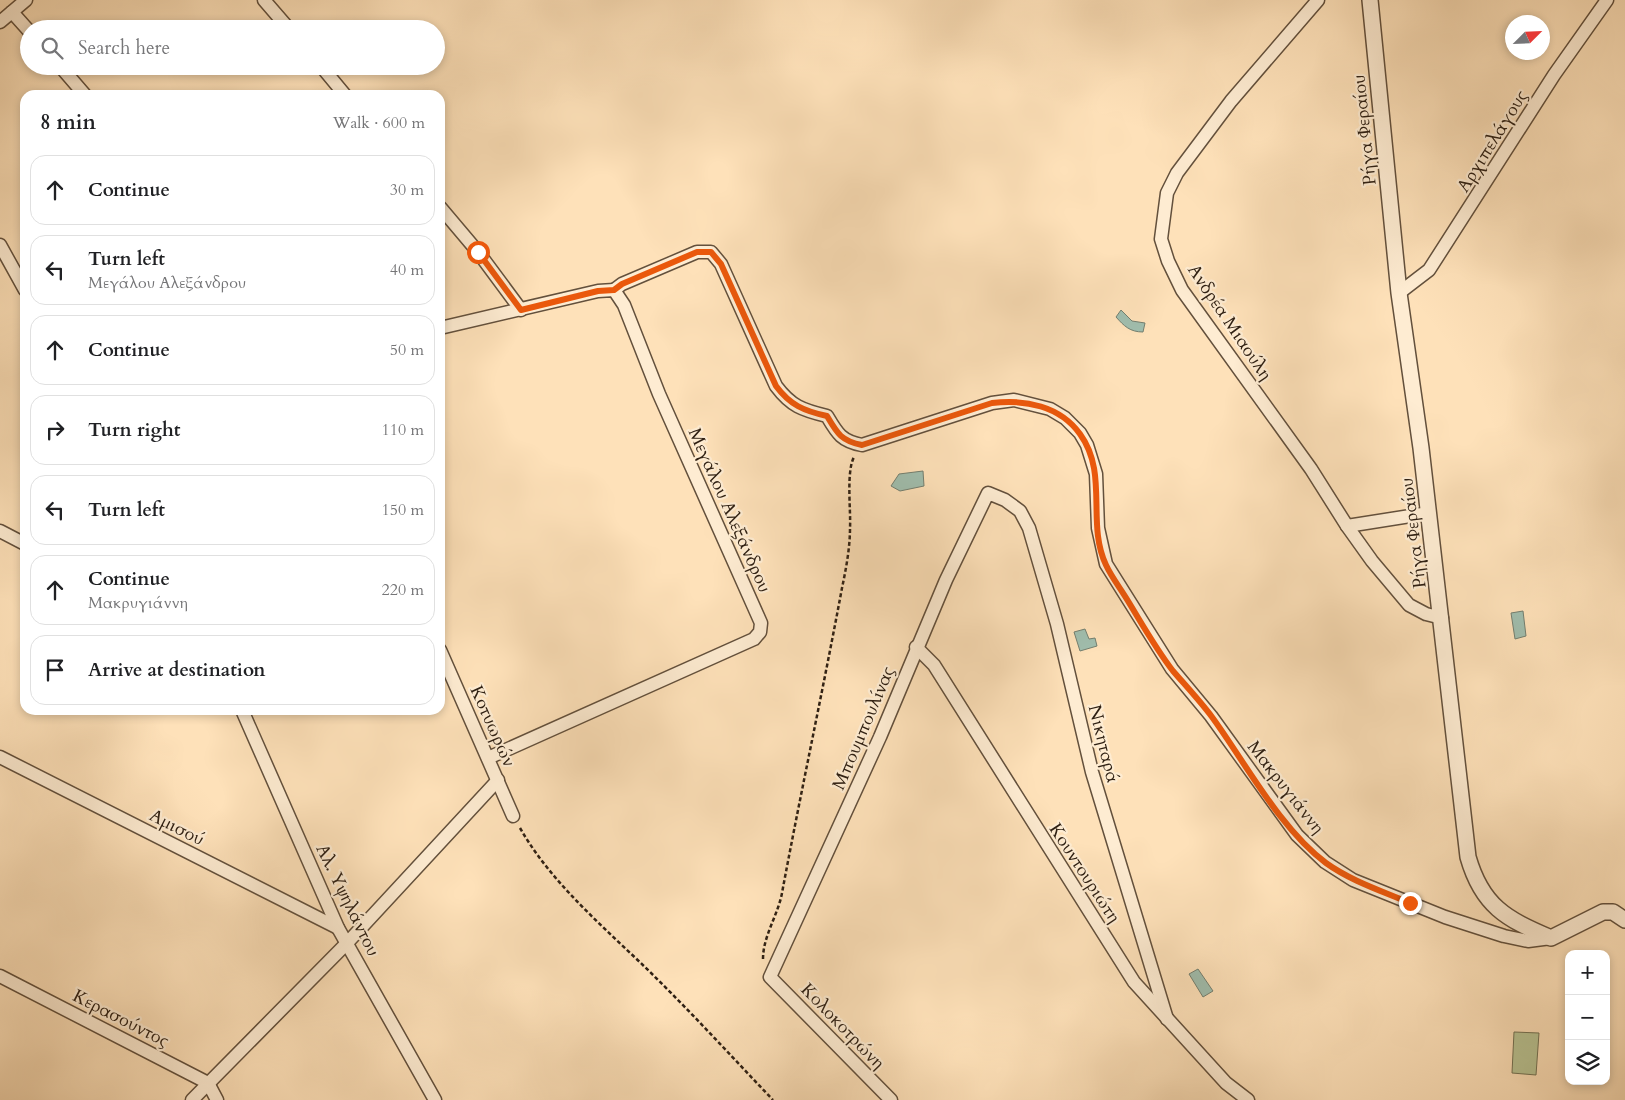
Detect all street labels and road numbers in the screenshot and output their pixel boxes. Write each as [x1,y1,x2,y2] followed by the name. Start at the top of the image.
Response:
[1346,73,1383,187] street label: Ρήγα Φεραίου
[1451,85,1534,197] street label: Αρχιπελάγους
[1181,259,1278,385] street label: Ανδρέα Μιαούλη
[682,424,777,597] street label: Μεγάλου Αλεξάνδρου
[1394,476,1433,590] street label: Ρήγα Φεραίου
[826,662,901,794] street label: Μπουμπουλίνας
[464,682,522,771] street label: Κοτυωρών
[1082,702,1125,786] street label: Νικηταρά
[1241,735,1330,839] street label: Μακρυγιάννη
[145,803,208,852] street label: Αμισού
[1043,819,1126,928] street label: Κουντουριώτη
[310,840,386,961] street label: Αλ. Υψηλάντου
[795,978,890,1075] street label: Κολοκοτρώνη
[68,983,173,1054] street label: Κερασούντος

